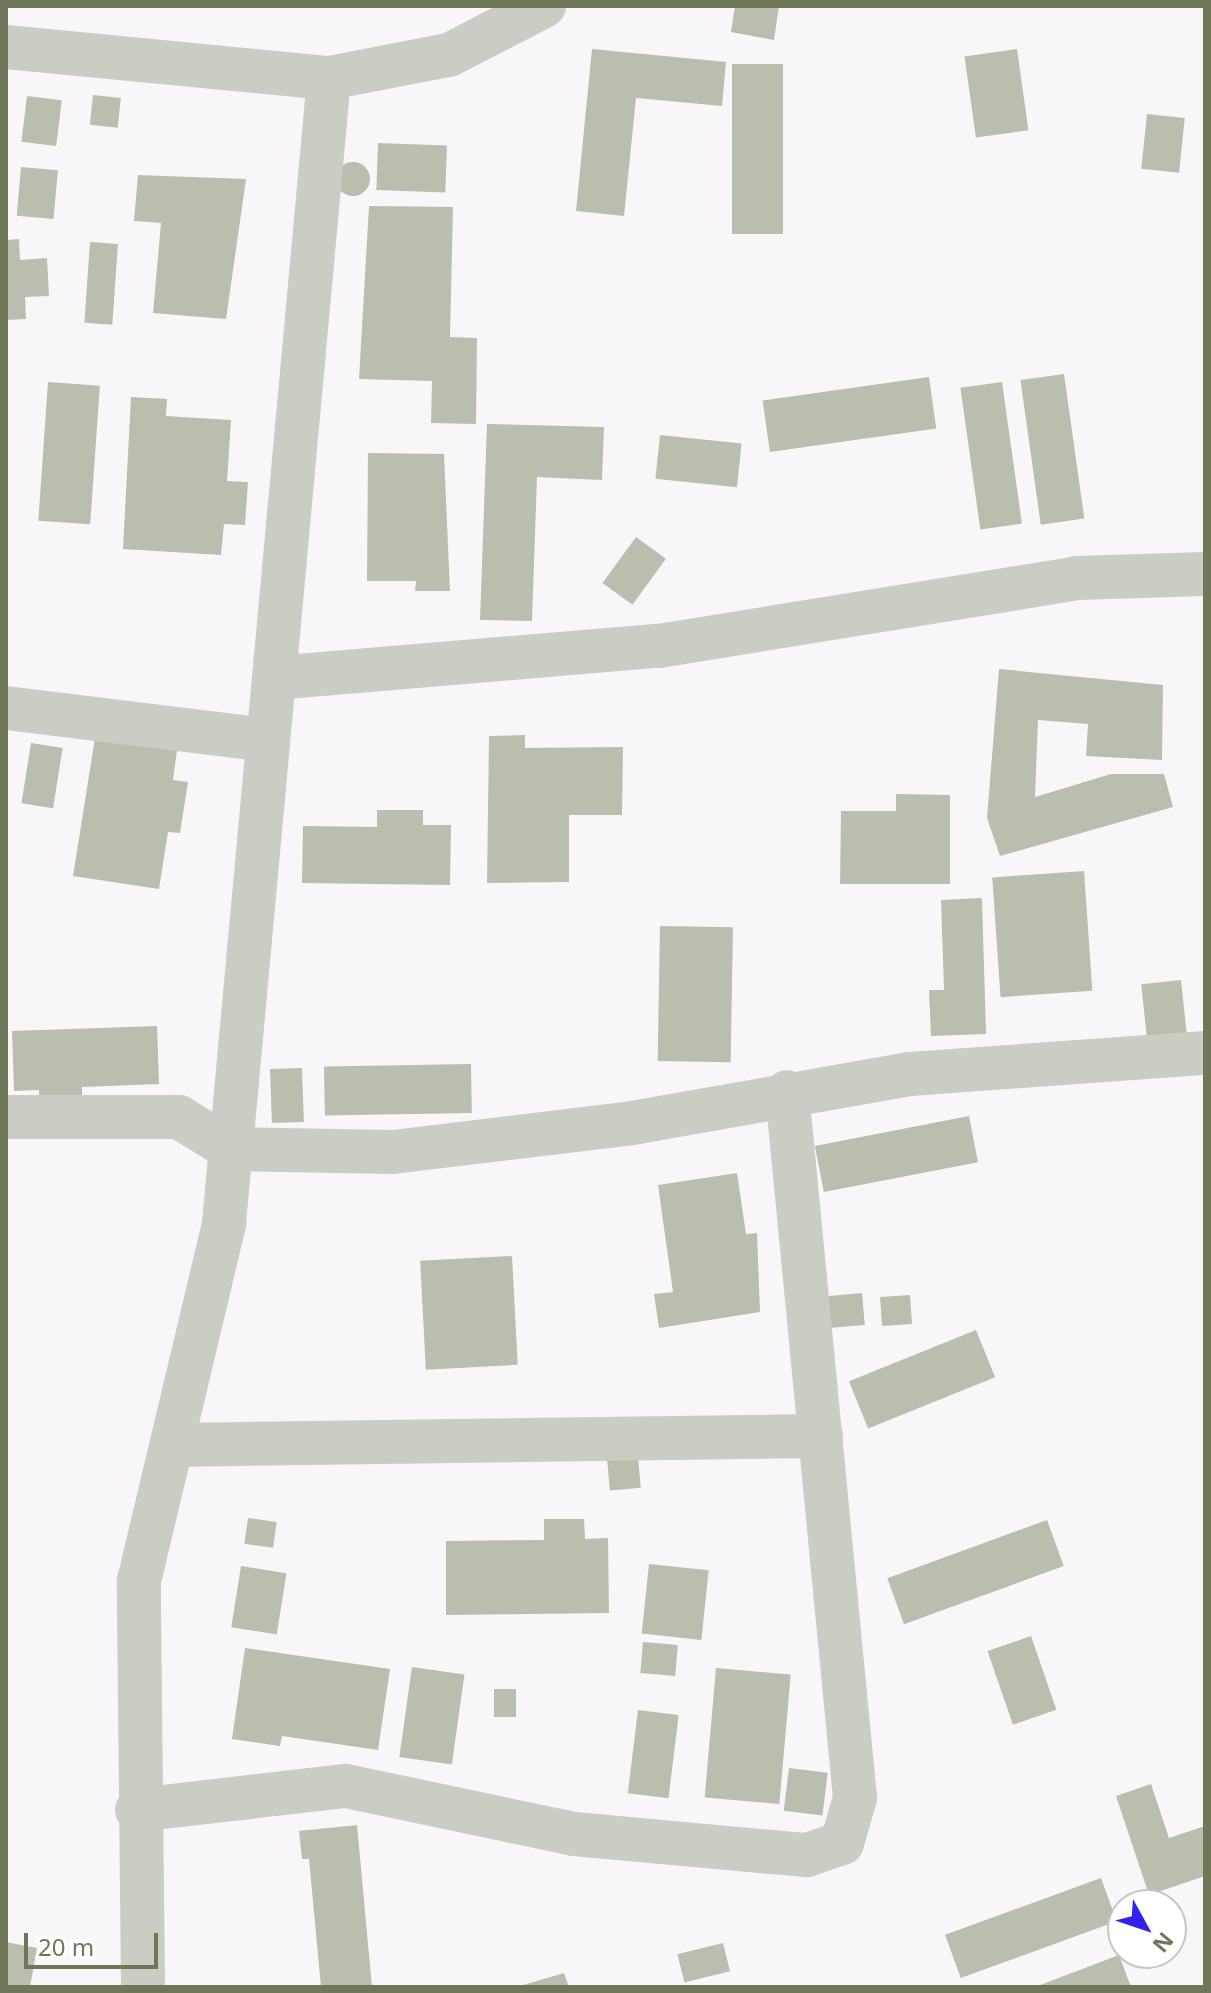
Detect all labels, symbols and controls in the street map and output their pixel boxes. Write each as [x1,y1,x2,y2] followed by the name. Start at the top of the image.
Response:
[1107,1889,1187,1969] north arrow
[28,1917,162,1967] scale bar
[1147,1927,1181,1960] text: N
[38,1930,94,1963] text: 20 m

